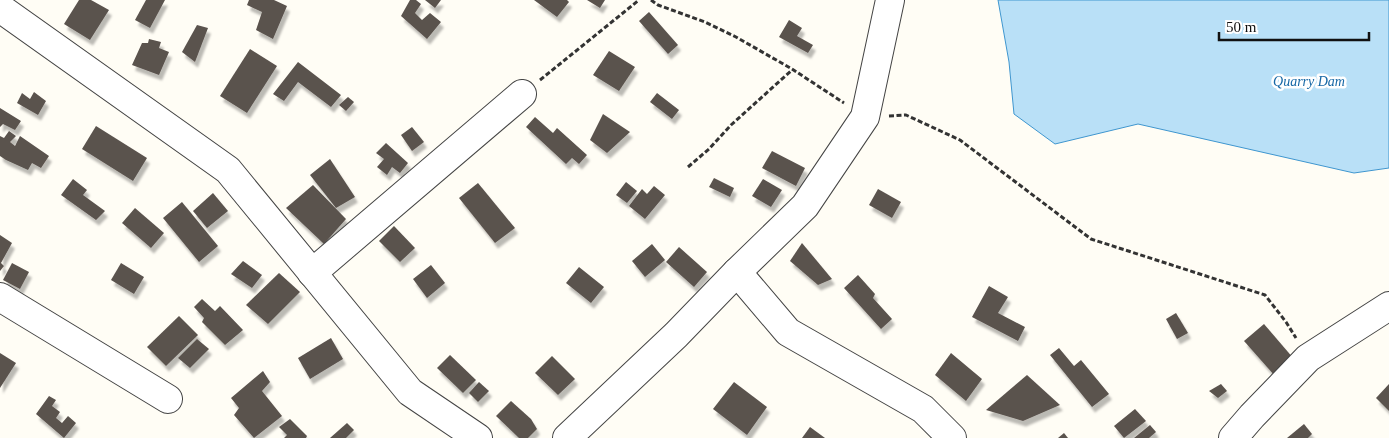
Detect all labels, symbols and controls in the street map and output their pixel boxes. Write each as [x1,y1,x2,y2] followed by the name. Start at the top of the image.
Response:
[1219,10,1369,42] scale bar
[1226,19,1257,35] text: 50 m
[1273,74,1345,89] water label: Quarry Dam

